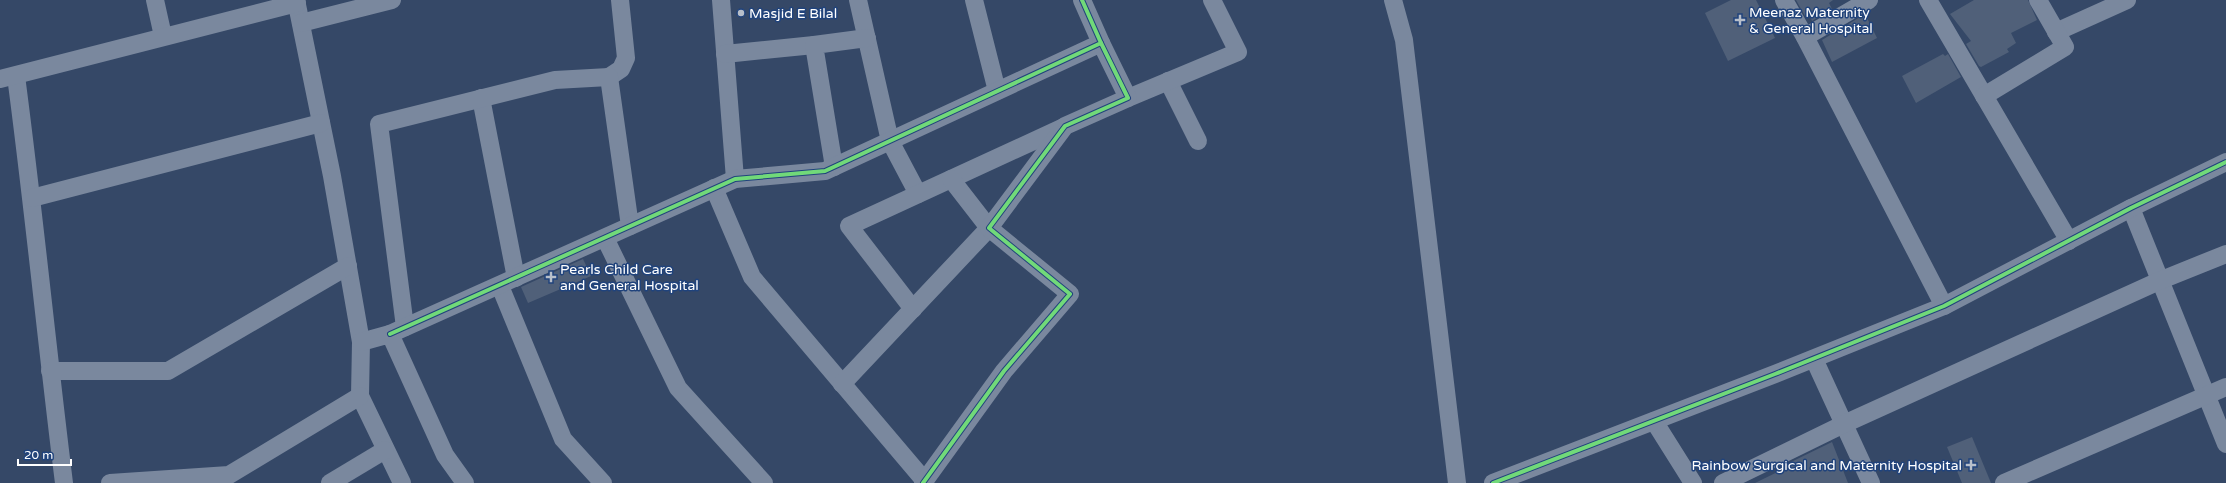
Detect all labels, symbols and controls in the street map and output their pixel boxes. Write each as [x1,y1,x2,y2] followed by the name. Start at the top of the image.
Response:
[1749,4,1873,37] place label: Meenaz Maternity & General Hospital
[749,5,837,22] place label: Masjid E Bilal
[736,8,746,18] marker: Masjid E Bilal
[1734,14,1746,26] marker: Meenaz Maternity & General Hospital
[560,261,699,294] place label: Pearls Child Care and General Hospital
[545,271,557,283] marker: Pearls Child Care and General Hospital
[18,441,71,467] scale bar
[24,448,53,462] text: 20 m
[1692,457,1962,474] place label: Rainbow Surgical and Maternity Hospital
[1965,459,1977,471] marker: Rainbow Surgical and Maternity Hospital

